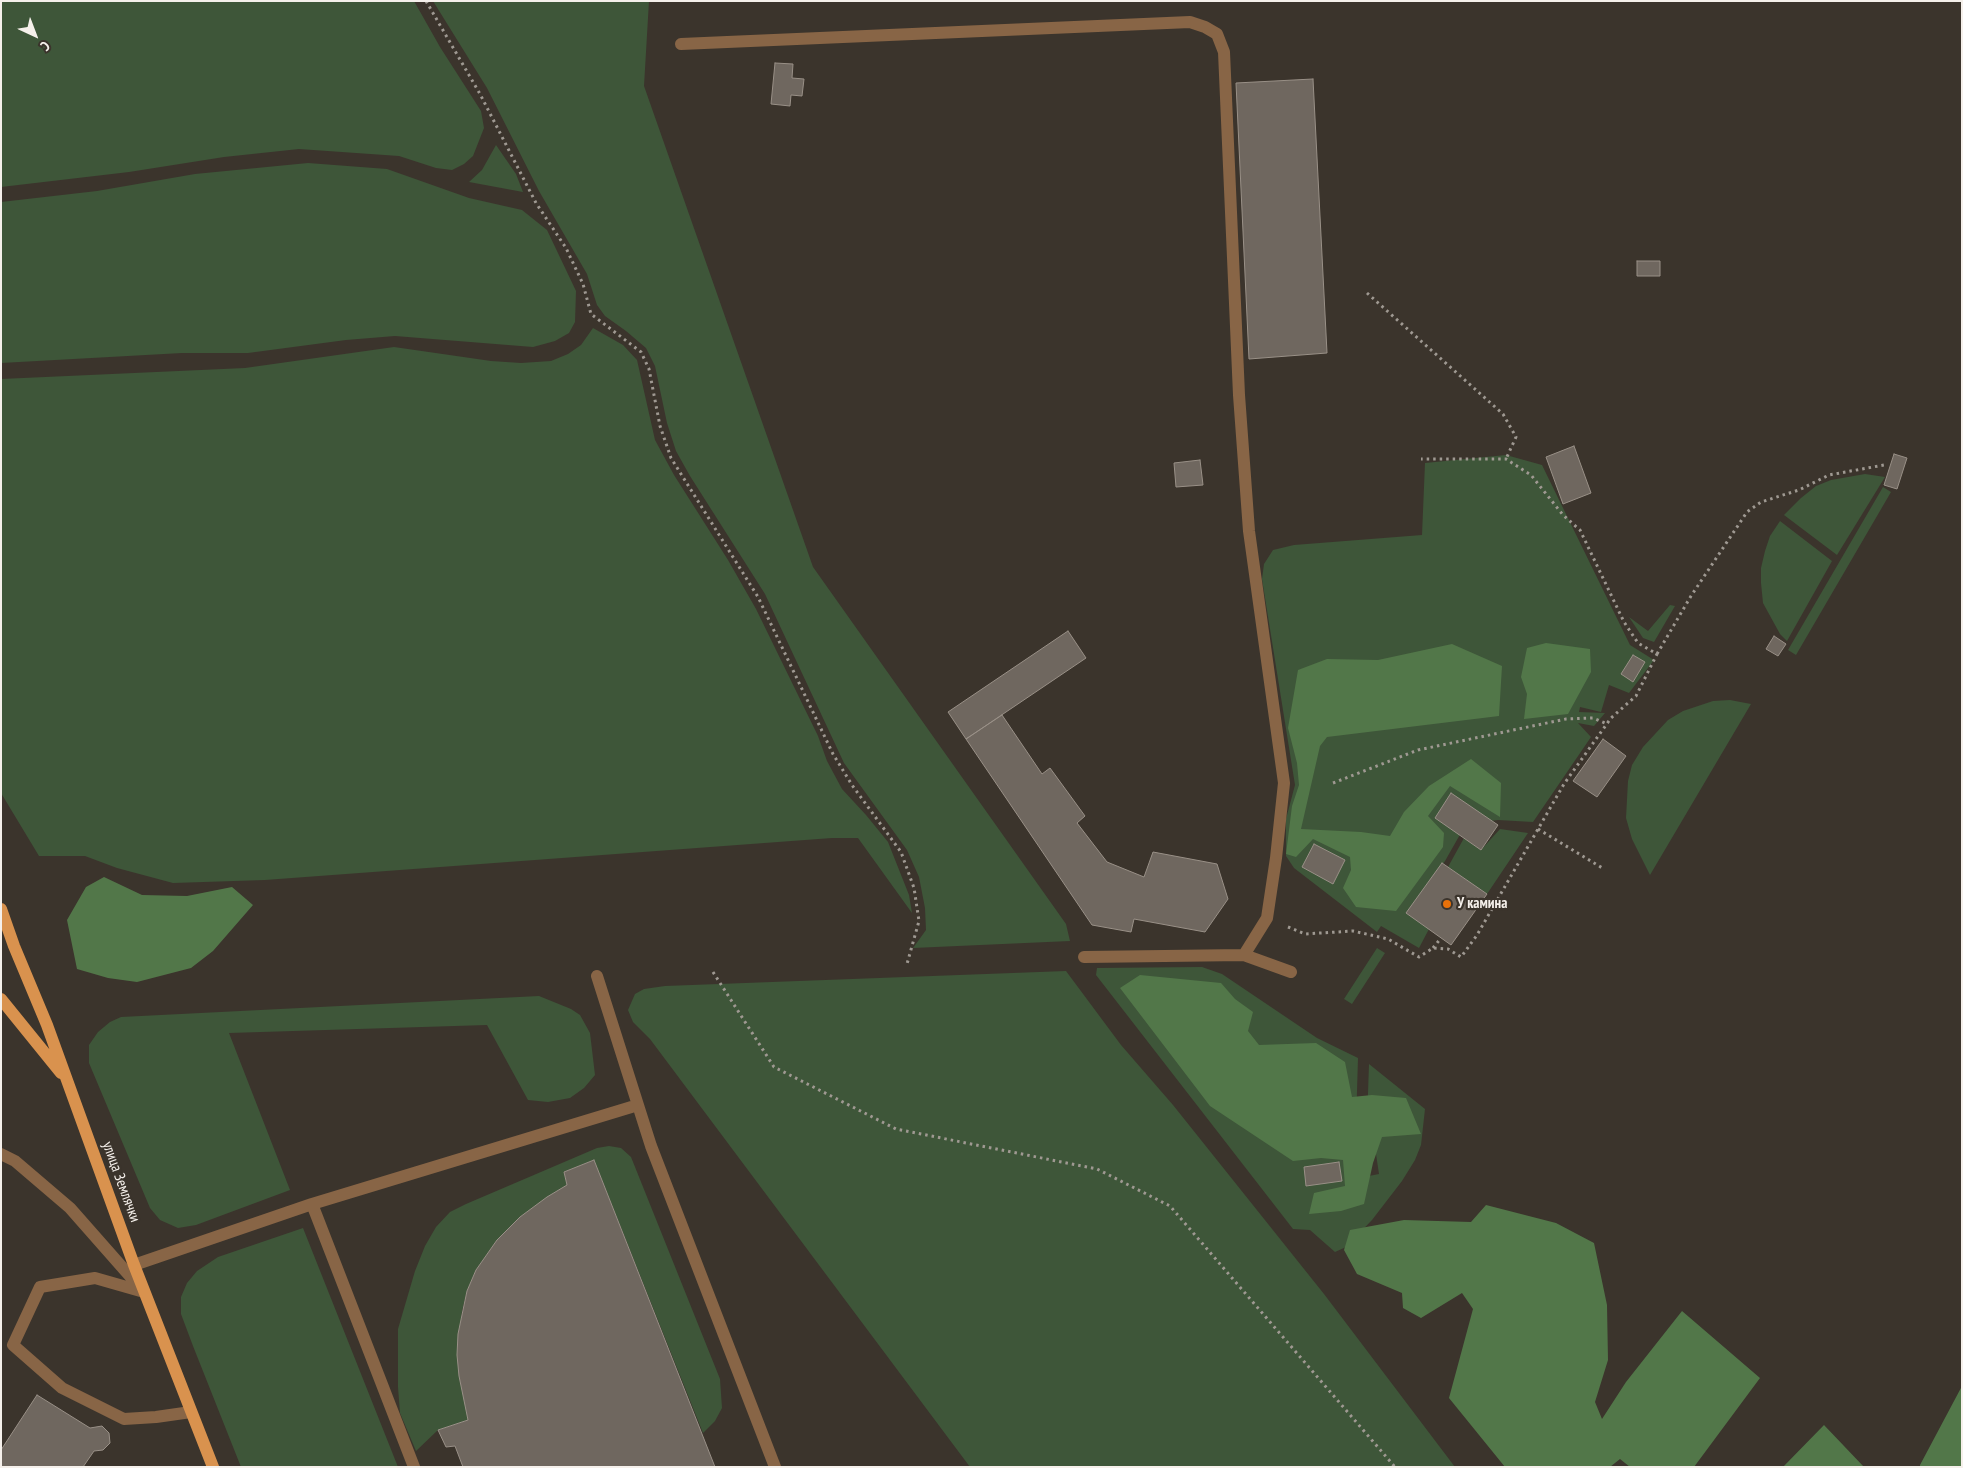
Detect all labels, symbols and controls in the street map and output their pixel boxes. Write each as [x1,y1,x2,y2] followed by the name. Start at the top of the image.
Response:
[10,10,60,60] north arrow
[37,37,54,55] text: С
[1457,895,1507,913] place label: У камина
[1441,898,1453,910] marker: У камина
[98,1139,144,1225] street label: улица Землячки

